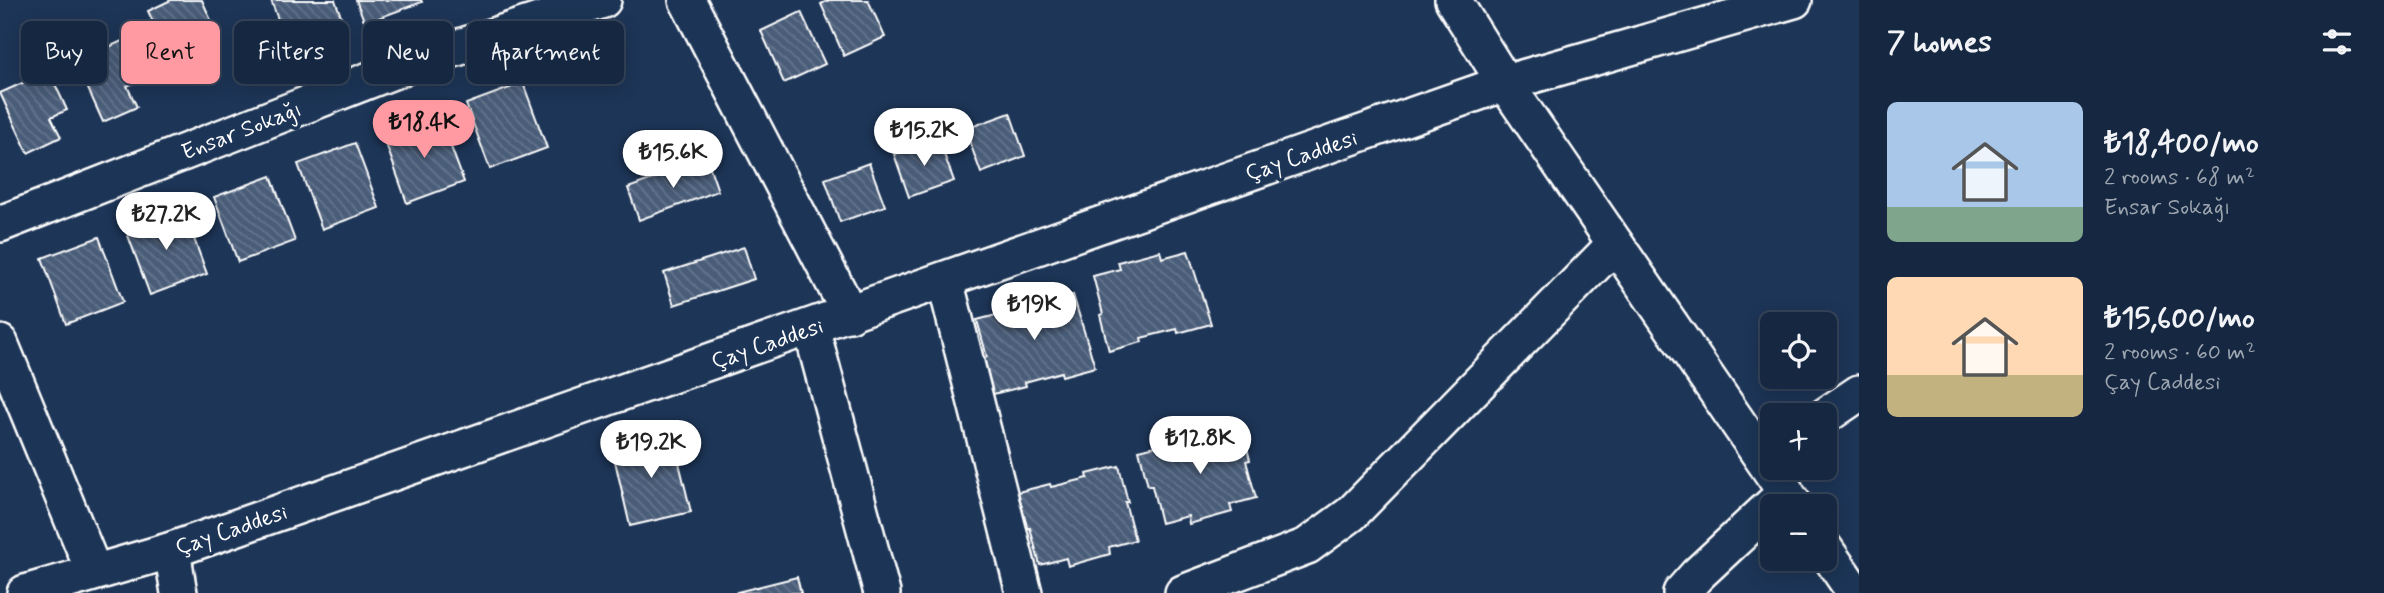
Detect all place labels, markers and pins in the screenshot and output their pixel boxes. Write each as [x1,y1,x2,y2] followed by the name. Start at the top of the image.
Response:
[367,100,481,160] pin: ₺18.4K
[867,108,981,168] pin: ₺15.2K
[616,130,730,190] pin: ₺15.6K
[109,192,223,252] pin: ₺27.2K
[993,282,1075,342] pin: ₺19K
[1143,416,1257,476] pin: ₺12.8K
[594,420,708,480] pin: ₺19.2K

